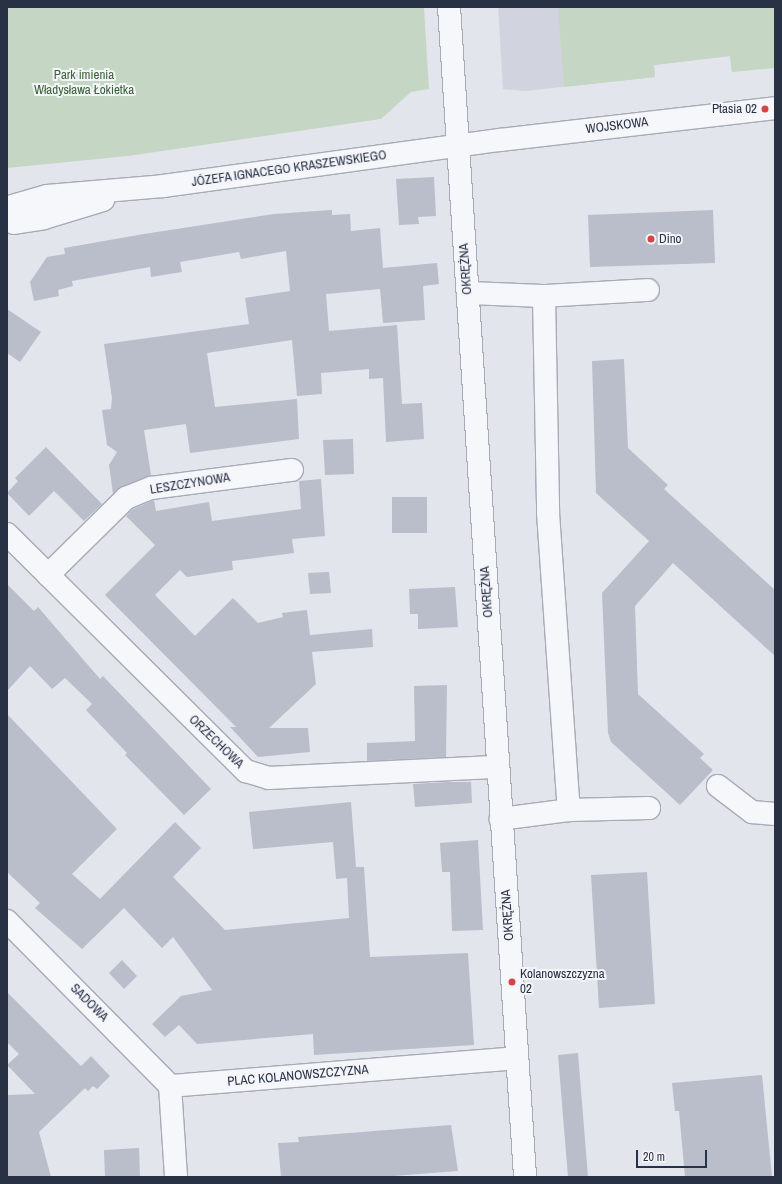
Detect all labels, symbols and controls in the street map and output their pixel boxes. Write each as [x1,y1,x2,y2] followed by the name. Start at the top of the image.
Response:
[34,68,134,99] park label: Park imienia Władysława Łokietka
[712,101,757,117] place label: Ptasia 02
[760,104,770,114] marker: Ptasia 02
[585,114,649,138] street label: WOJSKOWA
[190,148,388,190] street label: JÓZEFA IGNACEGO KRASZEWSKIEGO
[659,231,682,247] place label: Dino
[646,234,656,244] marker: Dino
[456,243,476,295] street label: OKRĘŻNA
[149,470,231,498] street label: LESZCZYNOWA
[477,566,497,618] street label: OKRĘŻNA
[185,712,247,772] street label: ORZECHOWA
[498,889,518,941] street label: OKRĘŻNA
[520,967,605,998] place label: Kolanowszczyzna 02
[507,977,517,987] marker: Kolanowszczyzna 02
[67,981,111,1025] street label: SADOWA
[227,1062,369,1090] street label: PLAC KOLANOWSZCZYZNA
[638,1142,709,1168] scale bar
[643,1149,665,1165] text: 20 m

